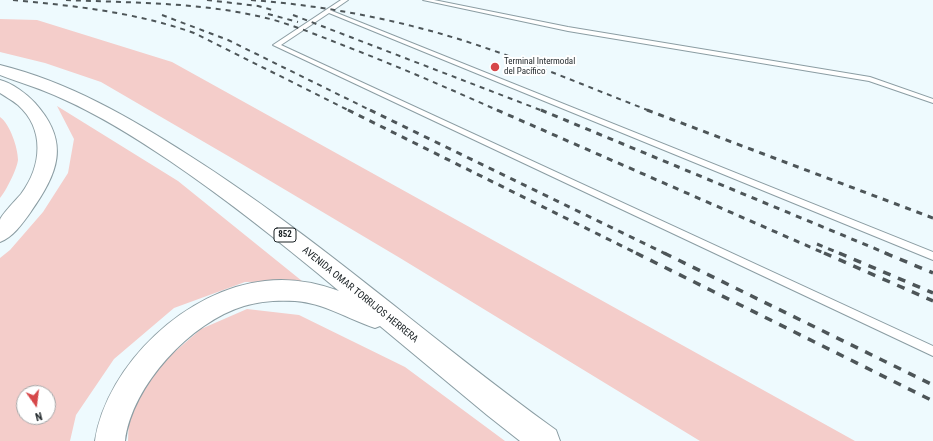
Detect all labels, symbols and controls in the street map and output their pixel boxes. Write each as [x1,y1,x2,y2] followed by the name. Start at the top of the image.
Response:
[504,57,575,78] place label: Terminal Intermodal del Pacífico
[489,61,501,73] marker: Terminal Intermodal del Pacífico
[274,228,296,242] road number: 852
[300,245,420,345] street label: AVENIDA OMAR TORRIJOS HERRERA
[16,385,56,425] north arrow
[34,409,44,423] text: N

